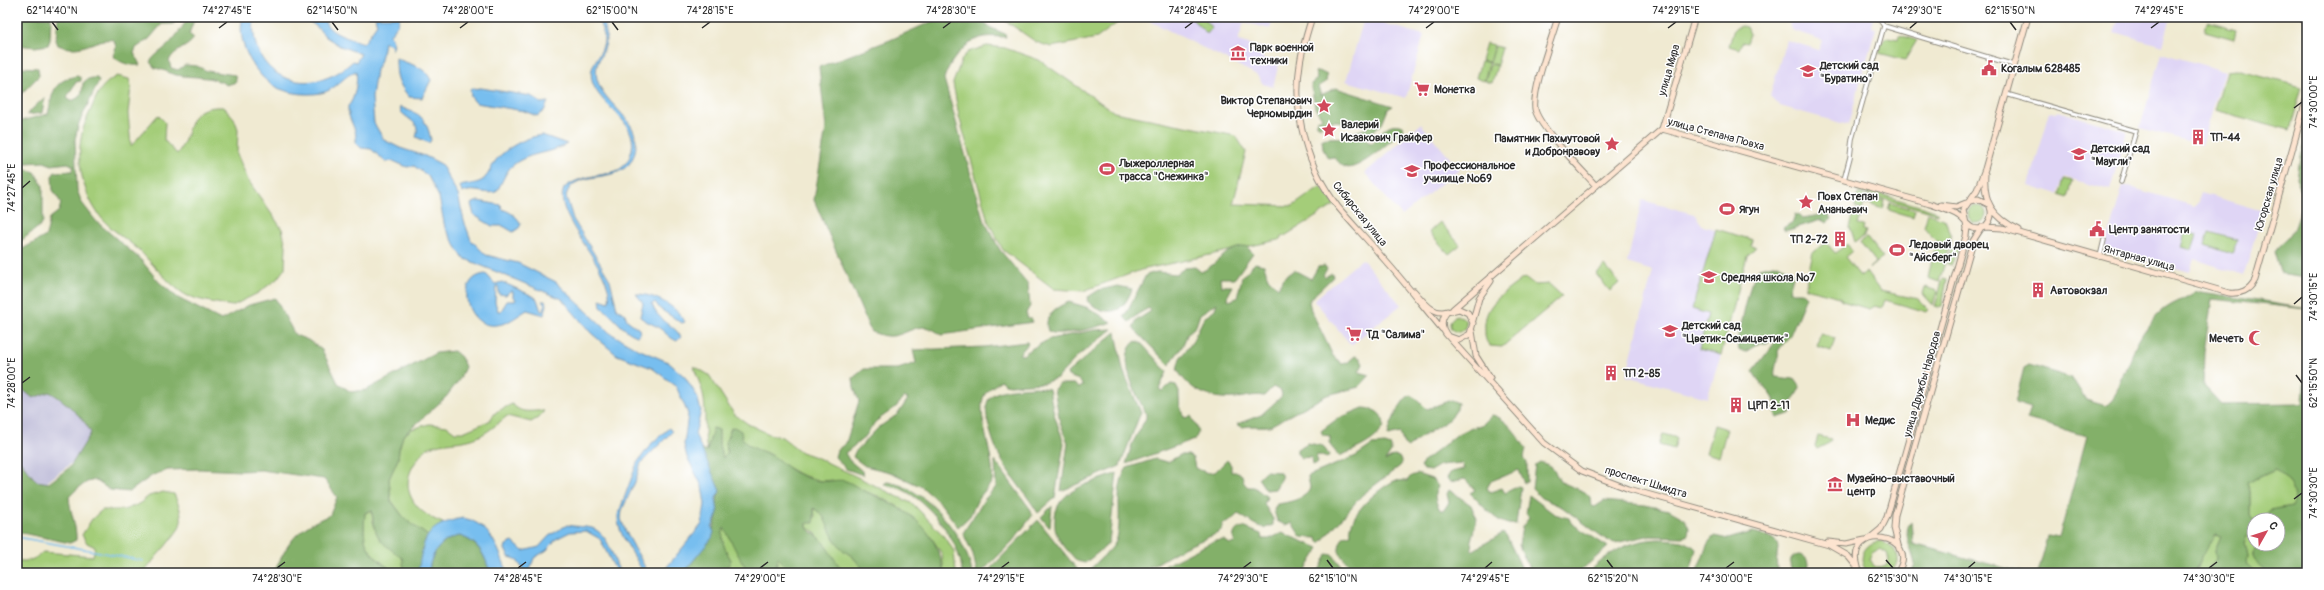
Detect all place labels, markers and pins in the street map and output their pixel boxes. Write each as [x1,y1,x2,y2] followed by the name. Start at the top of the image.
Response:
[1250,41,1314,67] place label: Парк военной техники
[1229,44,1247,62] museum icon: Парк военной техники
[1819,59,1879,85] place label: Детский сад "Буратино"
[1980,59,1998,77] public building icon: Когалым 628485
[1799,62,1817,80] school or university icon: Детский сад "Буратино"
[2001,62,2081,75] place label: Когалым 628485
[1413,80,1431,98] supermarket icon: Монетка
[1434,83,1475,96] place label: Монетка
[1221,94,1313,120] place label: Виктор Степанович Черномырдин
[1315,97,1333,115] place icon: Виктор Степанович Черномырдин
[1341,118,1433,144] place label: Валерий Исаакович Грайфер
[1320,121,1338,139] place icon: Валерий Исаакович Грайфер
[2189,128,2207,146] building icon: ТП-44
[2209,131,2241,144] place label: ТП-44
[1495,132,1600,158] place label: Памятник Пахмутовой и Добронравову
[1603,135,1621,153] place icon: Памятник Пахмутовой и Добронравову
[2090,142,2150,168] place label: Детский сад "Маугли"
[2070,145,2088,163] school or university icon: Детский сад "Маугли"
[1118,157,1208,183] place label: Лыжероллерная трасса "Снежинка"
[1423,159,1516,185] place label: Профессиональное училище №69
[1098,160,1116,178] sports icon: Лыжероллерная трасса "Снежинка"
[1403,162,1421,180] school or university icon: Профессиональное училище №69
[1818,190,1878,216] place label: Повх Степан Ананьевич
[1797,193,1815,211] place icon: Повх Степан Ананьевич
[1718,200,1736,218] sports icon: Ягун
[1739,203,1760,216] place label: Ягун
[2088,220,2106,238] public building icon: Центр занятости
[2109,223,2189,236] place label: Центр занятости
[1831,230,1849,248] building icon: ТП 2-72
[1789,233,1828,246] place label: ТП 2-72
[1908,238,1989,264] place label: Ледовый дворец "Айсберг"
[1888,241,1906,259] sports icon: Ледовый дворец "Айсберг"
[1700,268,1718,286] school or university icon: Средняя школа №7
[1721,271,1815,284] place label: Средняя школа №7
[2029,281,2047,299] building icon: Автовокзал
[2050,284,2107,297] place label: Автовокзал
[1681,319,1789,345] place label: Детский сад "Цветик-Семицветик"
[1661,322,1679,340] school or university icon: Детский сад "Цветик-Семицветик"
[1345,325,1363,343] supermarket icon: ТД "Салима"
[1365,328,1425,341] place label: ТД "Салима"
[2247,329,2265,347] mosque icon: Мечеть
[2209,332,2244,345] place label: Мечеть
[1602,364,1620,382] building icon: ТП 2-85
[1622,367,1660,380] place label: ТП 2-85
[1727,396,1745,414] building icon: ЦРП 2-11
[1748,399,1790,412] place label: ЦРП 2-11
[1844,411,1862,429] hospital icon: Медис
[1865,414,1896,427] place label: Медис
[1847,472,1955,498] place label: Музейно-выставочный центр
[1826,475,1844,493] museum icon: Музейно-выставочный центр

